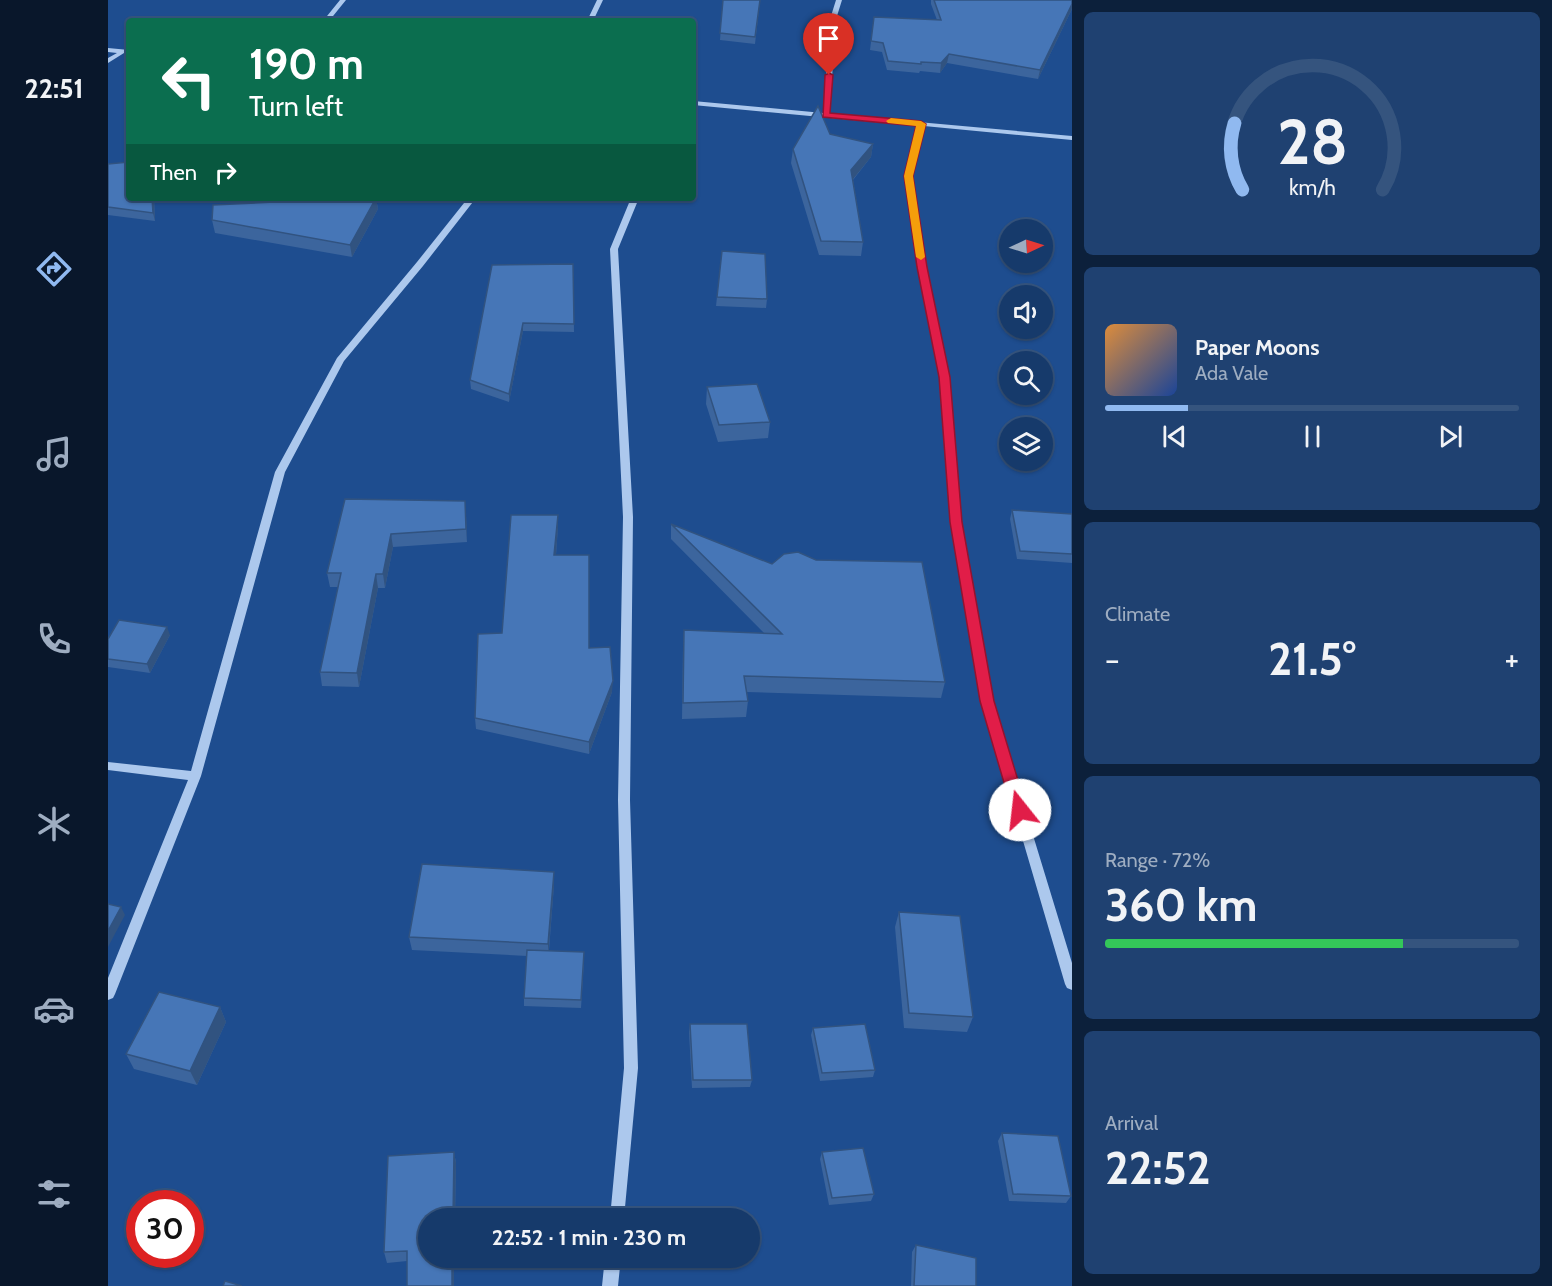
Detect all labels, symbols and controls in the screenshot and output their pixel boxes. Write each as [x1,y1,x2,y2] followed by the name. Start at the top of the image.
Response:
[803,13,854,75] pin
[812,22,845,55] icon: arrive
[249,38,364,90] text: 190 m
[150,42,228,120] icon: left
[24,72,84,105] text: 22:51
[249,90,343,123] text: Turn left
[1277,105,1347,181] text: 28
[209,156,242,189] icon: right
[150,159,197,186] text: Then
[1289,175,1335,201] text: km/h
[999,219,1053,273] north arrow
[999,219,1053,471] map controls
[33,248,75,290] icon: directions
[999,285,1053,339] button: sound
[1195,334,1319,361] text: Paper Moons
[999,351,1053,405] button: search
[1195,361,1268,385] text: Ada Vale
[999,417,1053,471] button: layers
[1158,420,1191,453] icon: previous
[1296,420,1329,453] icon: pause
[1434,420,1467,453] icon: next
[33,433,75,475] icon: music
[1105,602,1170,626] text: Climate
[33,618,75,660] icon: phone
[1268,632,1356,686] text: 21.5°
[1105,639,1120,679] text: −
[1504,639,1519,679] text: +
[988,778,1052,842] position arrow
[33,803,75,845] icon: climate
[1105,848,1210,872] text: Range · 72%
[1105,878,1257,932] text: 360 km
[33,988,75,1030] icon: car
[1105,1111,1158,1135] text: Arrival
[1105,1141,1211,1195] text: 22:52
[33,1173,75,1215] icon: filters
[126,1190,204,1268] speed limit sign: 30
[492,1224,686,1251] text: 22:52 · 1 min · 230 m

